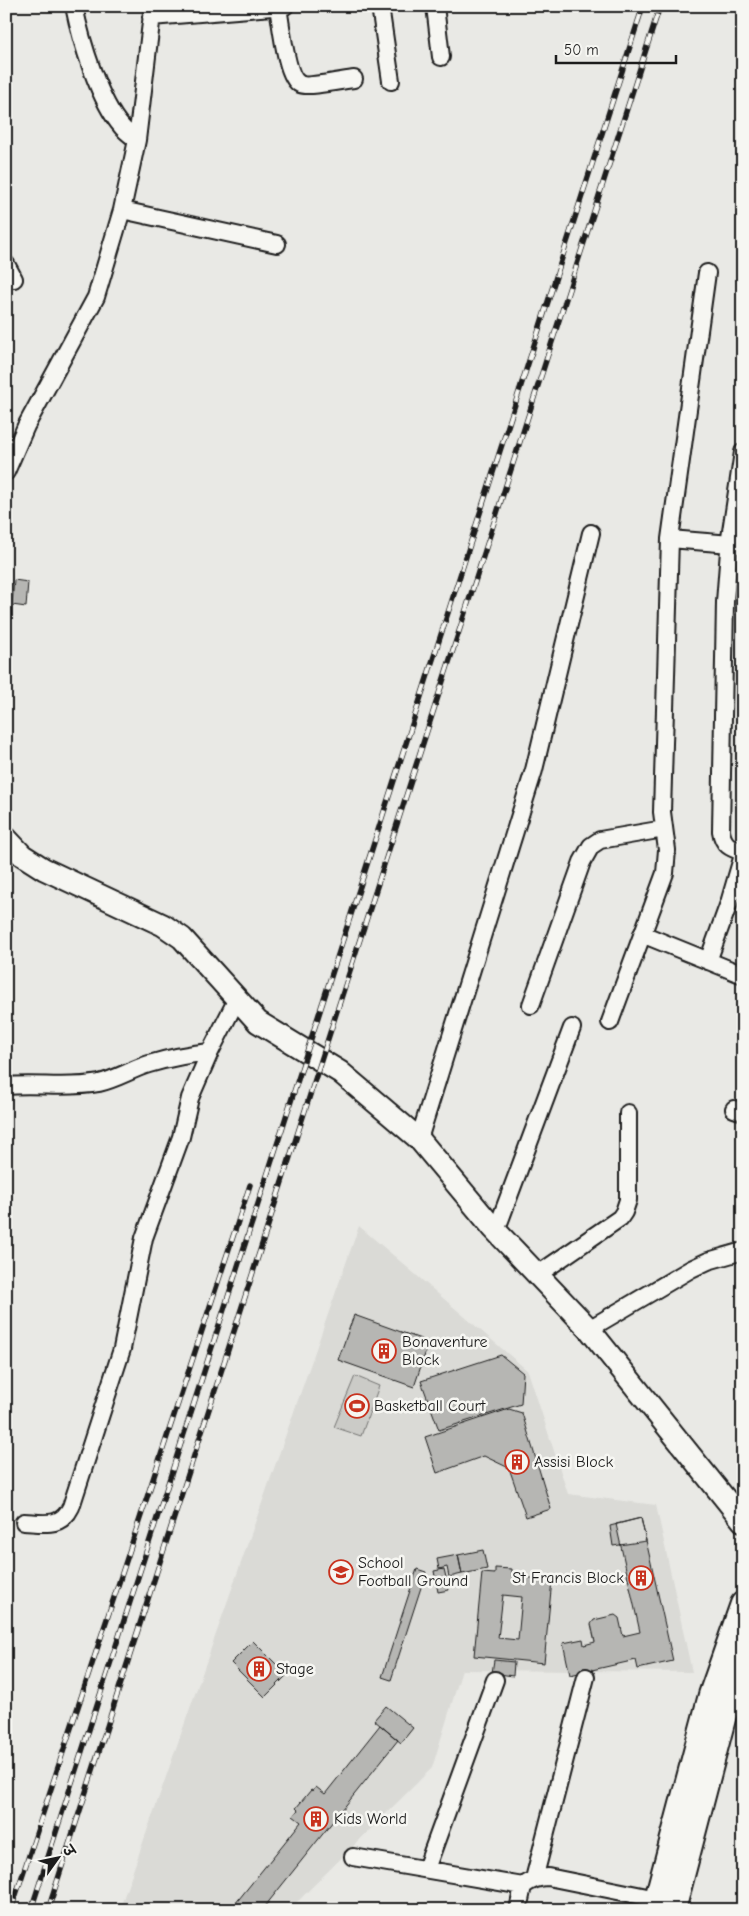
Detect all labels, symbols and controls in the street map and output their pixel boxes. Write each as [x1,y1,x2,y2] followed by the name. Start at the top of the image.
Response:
[556,32,676,64] scale bar
[564,41,599,59] text: 50 m
[402,1333,488,1369] place label: Bonaventure Block
[371,1338,397,1364] building icon: Bonaventure Block
[344,1393,370,1419] sports icon: Basketball Court
[374,1397,486,1415] place label: Basketball Court
[504,1449,530,1475] building icon: Assisi Block
[534,1453,613,1471] place label: Assisi Block
[358,1554,468,1590] place label: School Football Ground
[328,1559,354,1585] school or university icon: School Football Ground
[628,1565,654,1591] building icon: St Francis Block
[512,1569,624,1587] place label: St Francis Block
[246,1656,272,1682] building icon: Stage
[276,1660,314,1678] place label: Stage
[303,1806,329,1832] building icon: Kids World
[334,1810,407,1828] place label: Kids World
[32,1834,82,1884] north arrow
[58,1841,79,1861] text: उ

